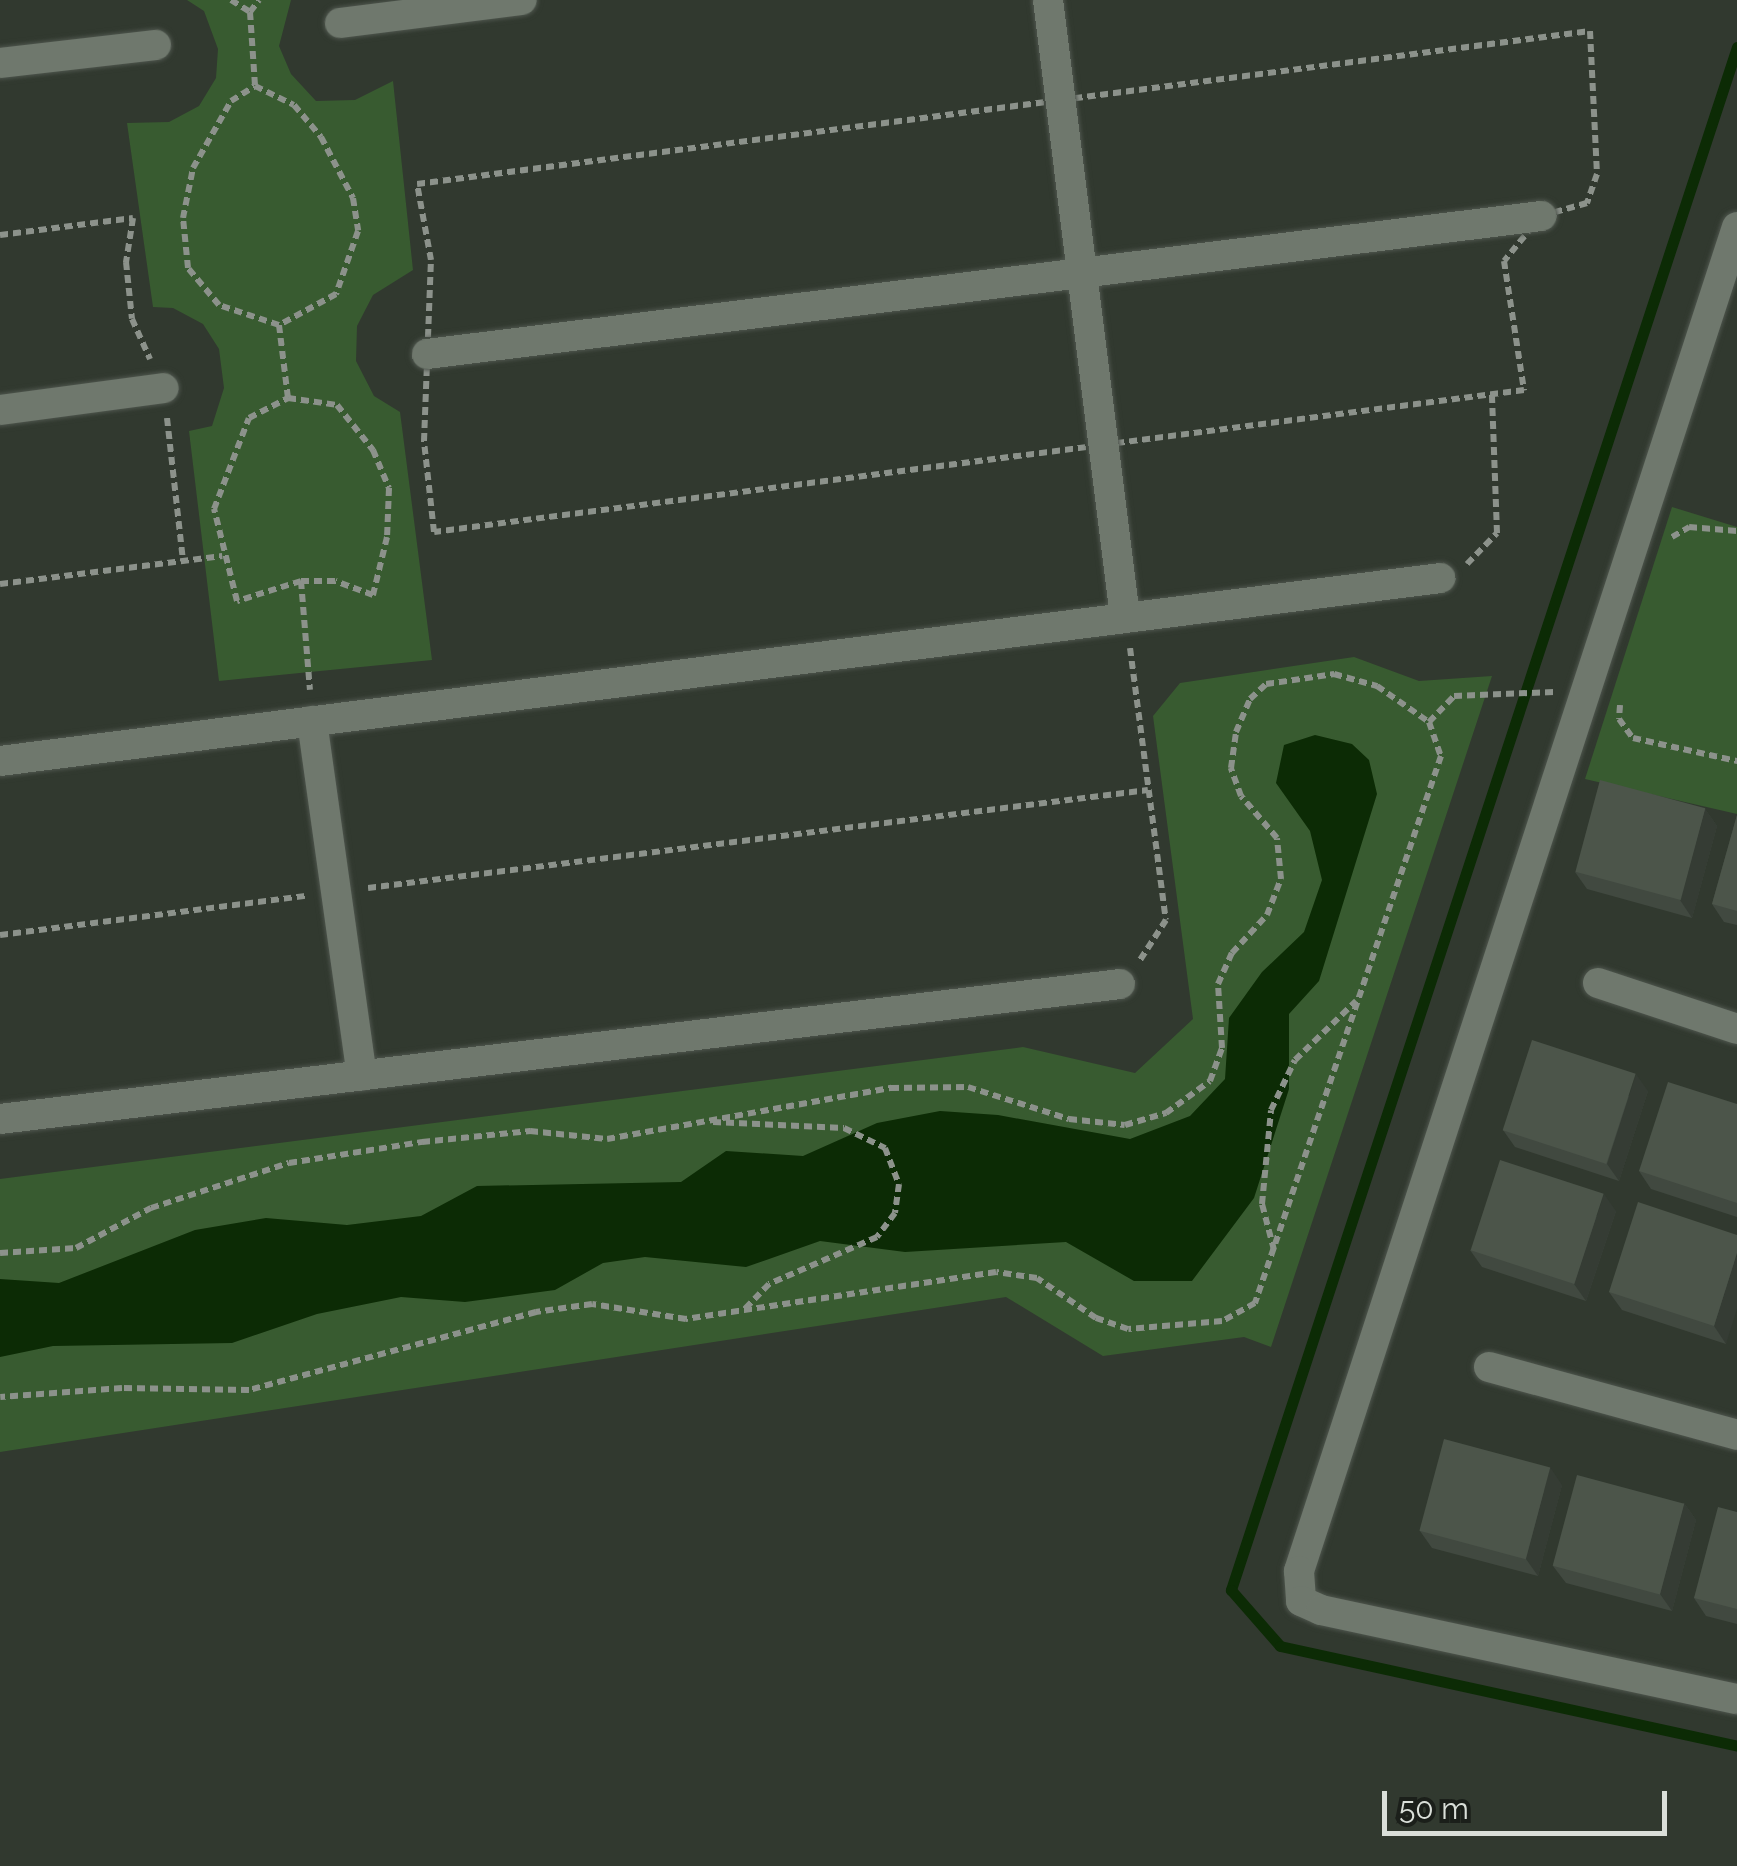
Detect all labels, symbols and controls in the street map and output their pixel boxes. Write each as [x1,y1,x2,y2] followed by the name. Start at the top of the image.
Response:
[1387,1771,1672,1833] scale bar
[1399,1791,1469,1826] text: 50 m

